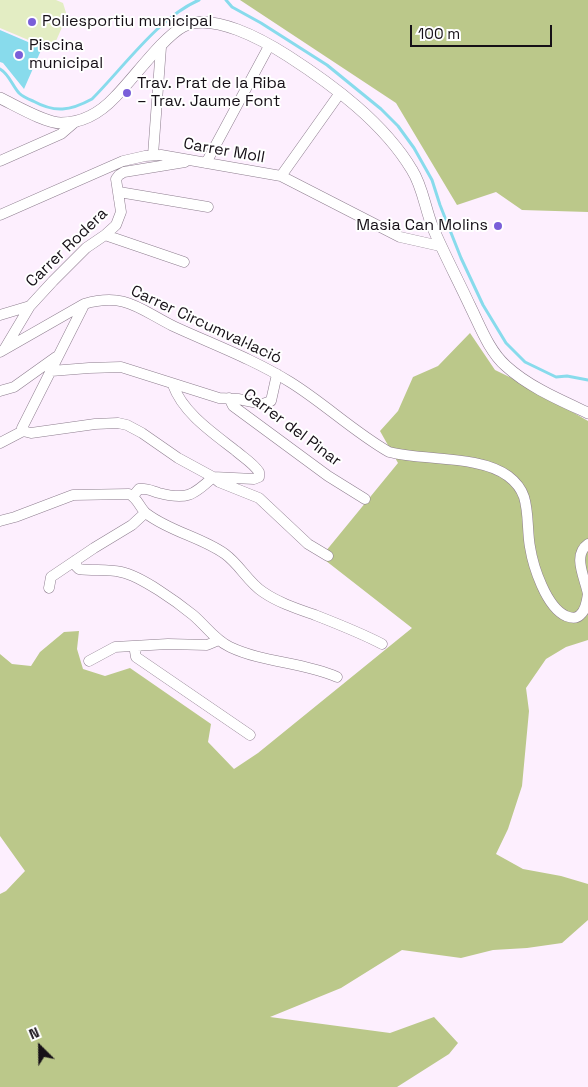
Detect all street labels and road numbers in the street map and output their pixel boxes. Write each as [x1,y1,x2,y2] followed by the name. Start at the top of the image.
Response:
[182,134,266,168] street label: Carrer Moll
[22,204,112,292] street label: Carrer Rodera
[127,282,285,368] street label: Carrer Circumval·lació
[239,385,345,471] street label: Carrer del Pinar

